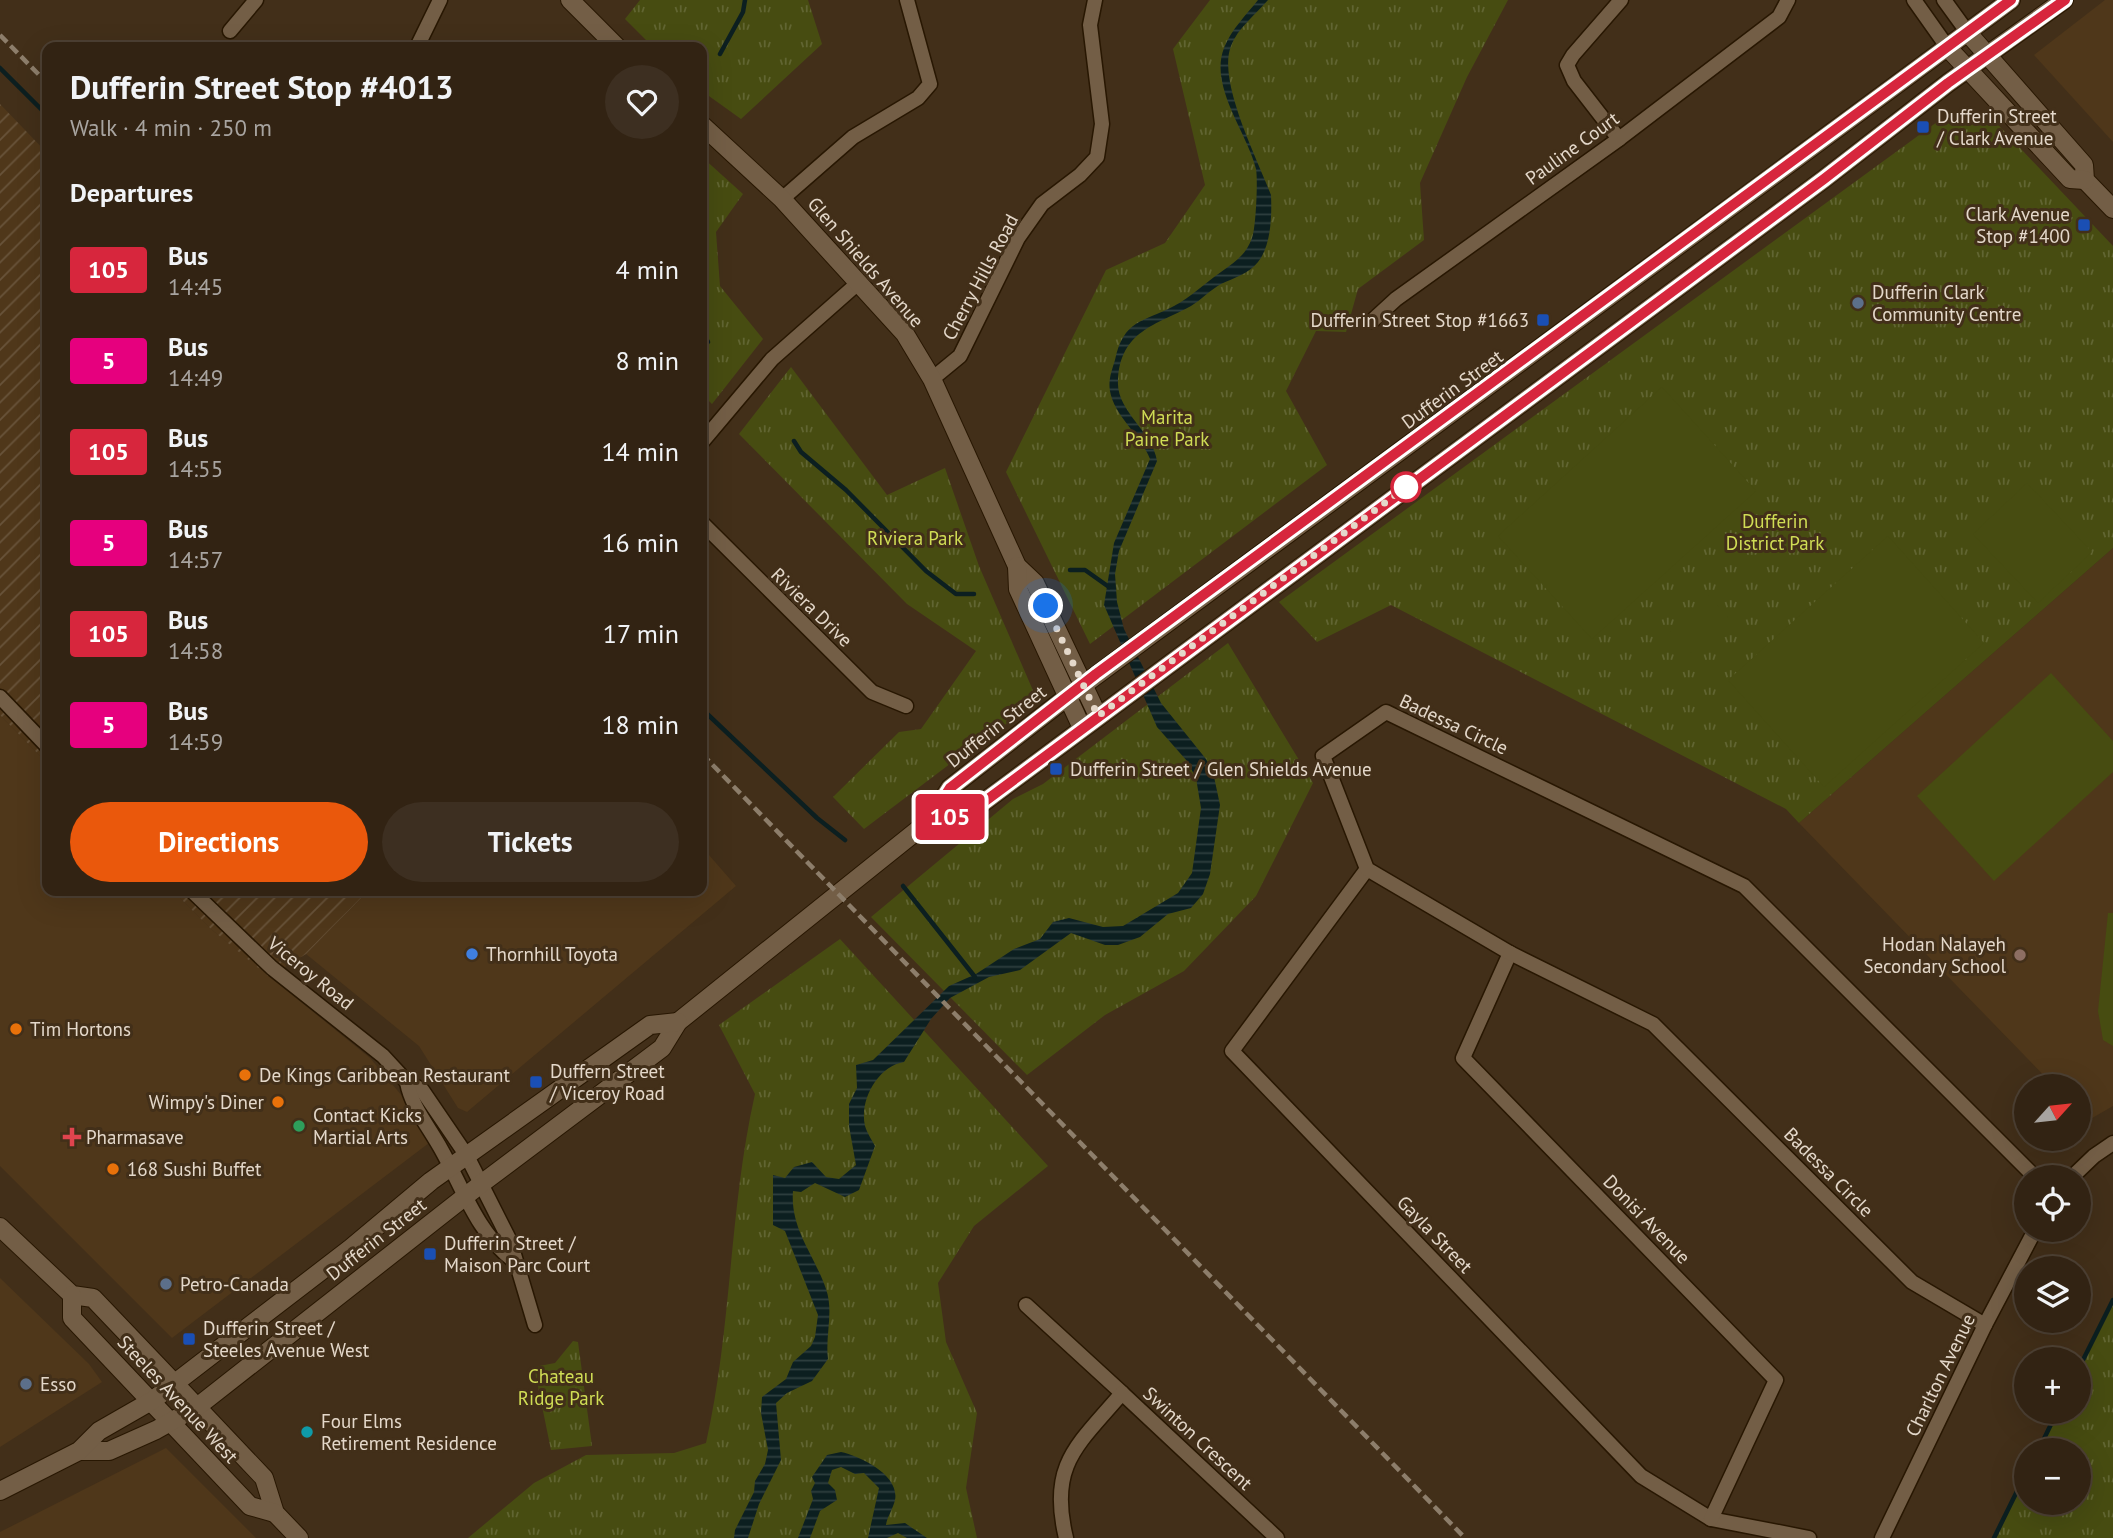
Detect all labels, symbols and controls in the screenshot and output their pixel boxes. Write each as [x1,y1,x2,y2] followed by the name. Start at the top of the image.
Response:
[70,65,454,108] text: Dufferin Street Stop #4013
[605,65,679,139] button: heart
[1936,104,2057,150] place label: Dufferin Street / Clark Avenue
[1521,106,1624,190] street label: Pauline Court
[70,113,272,142] text: Walk · 4 min · 250 m
[1915,119,1931,135] marker: Dufferin Street / Clark Avenue
[70,176,193,209] text: Departures
[803,192,929,332] street label: Glen Shields Avenue
[1965,202,2070,248] place label: Clark Avenue Stop #1400
[937,210,1023,344] street label: Cherry Hills Road
[2076,217,2092,233] marker: Clark Avenue Stop #1400
[168,239,208,272] text: Bus
[616,253,679,286] text: 4 min
[88,254,129,285] text: 105
[168,272,223,301] text: 14:45
[1872,280,2021,326] place label: Dufferin Clark Community Centre
[1850,295,1866,311] marker: Dufferin Clark Community Centre
[1311,308,1529,332] place label: Dufferin Street Stop #1663
[1535,312,1551,328] marker: Dufferin Street Stop #1663
[168,330,208,363] text: Bus
[616,344,679,377] text: 8 min
[1396,344,1508,434] street label: Dufferin Street
[102,345,115,376] text: 5
[168,363,223,392] text: 14:49
[1125,405,1209,451] park label: Marita Paine Park
[168,421,208,454] text: Bus
[601,435,679,468] text: 14 min
[88,436,129,467] text: 105
[168,454,223,483] text: 14:55
[1391,472,1421,502] unlabelled marker
[1726,509,1824,555] park label: Dufferin District Park
[168,512,208,545] text: Bus
[601,526,679,559] text: 16 min
[867,526,963,550] park label: Riviera Park
[102,527,115,558] text: 5
[168,545,223,574] text: 14:57
[766,562,858,652] street label: Riviera Drive
[1028,588,1063,623] your location
[168,603,208,636] text: Bus
[603,617,679,650] text: 17 min
[88,618,129,649] text: 105
[168,636,223,665] text: 14:58
[941,679,1051,772] street label: Dufferin Street
[1396,688,1512,760] street label: Badessa Circle
[168,694,208,727] text: Bus
[601,708,679,741] text: 18 min
[102,709,115,740] text: 5
[168,727,223,756] text: 14:59
[1070,757,1372,781] place label: Dufferin Street / Glen Shields Avenue
[1048,761,1064,777] marker: Dufferin Street / Glen Shields Avenue
[910,794,990,840] line badge: 105
[930,801,970,832] text: 105
[70,802,368,882] button: Directions
[382,802,679,882] button: Tickets
[262,930,359,1015] street label: Viceroy Road
[1863,932,2006,978] place label: Hodan Nalayeh Secondary School
[486,942,618,966] place label: Thornhill Toyota
[464,946,480,962] marker: Thornhill Toyota
[2012,947,2028,963] marker: Hodan Nalayeh Secondary School
[30,1017,131,1041] place label: Tim Hortons
[8,1021,24,1037] marker: Tim Hortons
[549,1059,665,1105] place label: Duffern Street / Viceroy Road
[259,1063,510,1087] place label: De Kings Caribbean Restaurant
[237,1067,253,1083] marker: De Kings Caribbean Restaurant
[528,1074,544,1090] marker: Duffern Street / Viceroy Road
[2014,1074,2091,1152] north arrow
[2014,1074,2091,1515] map controls
[149,1090,265,1114] place label: Wimpy's Diner
[270,1094,286,1110] marker: Wimpy's Diner
[313,1103,422,1149] place label: Contact Kicks Martial Arts
[291,1118,307,1134] marker: Contact Kicks Martial Arts
[1779,1122,1879,1222] street label: Badessa Circle
[86,1125,184,1149] place label: Pharmasave
[64,1129,80,1145] marker: Pharmasave
[127,1157,262,1181] place label: 168 Sushi Buffet
[105,1161,121,1177] marker: 168 Sushi Buffet
[2014,1165,2091,1242] button: locate
[1598,1169,1696,1269] street label: Donisi Avenue
[1392,1190,1478,1278] street label: Gayla Street
[321,1192,431,1285] street label: Dufferin Street
[444,1231,591,1277] place label: Dufferin Street / Maison Parc Court
[422,1246,438,1262] marker: Dufferin Street / Maison Parc Court
[2014,1256,2091,1333] button: layers
[180,1272,289,1296] place label: Petro-Canada
[158,1276,174,1292] marker: Petro-Canada
[1900,1310,1980,1440] street label: Charlton Avenue
[203,1316,370,1362] place label: Dufferin Street / Steeles Avenue West
[113,1330,244,1468] street label: Steeles Avenue West
[181,1331,197,1347] marker: Dufferin Street / Steeles Avenue West
[2014,1347,2091,1424] button: +
[518,1364,604,1410] park label: Chateau Ridge Park
[40,1372,76,1396] place label: Esso
[18,1376,34,1392] marker: Esso
[1138,1381,1258,1495] street label: Swinton Crescent
[321,1409,497,1455] place label: Four Elms Retirement Residence
[299,1424,315,1440] marker: Four Elms Retirement Residence
[2014,1438,2091,1515] button: −

